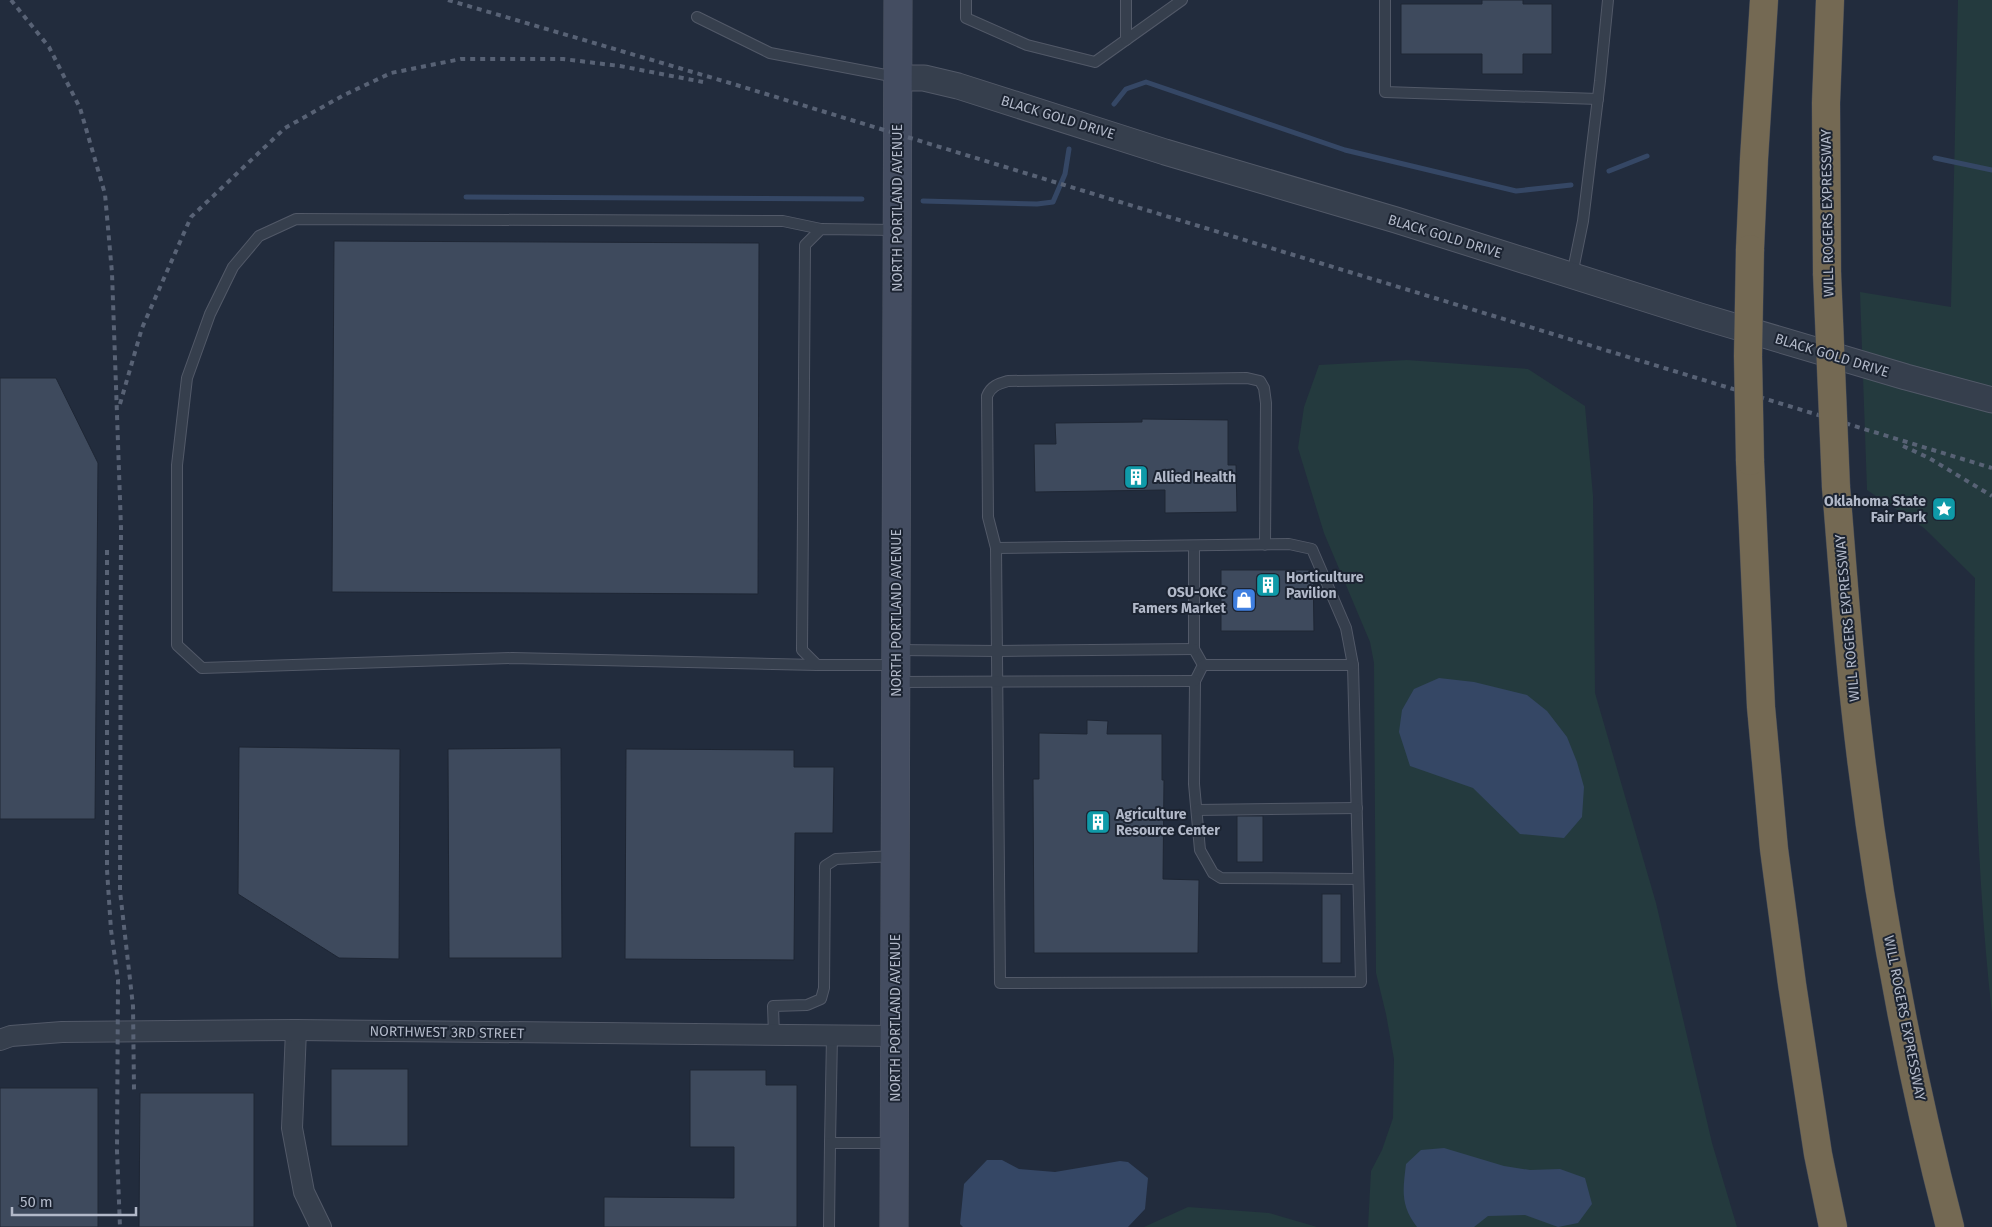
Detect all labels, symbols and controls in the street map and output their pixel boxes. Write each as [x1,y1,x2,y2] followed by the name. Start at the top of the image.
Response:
[999,92,1117,143] street label: BLACK GOLD DRIVE
[889,124,906,292] street label: NORTH PORTLAND AVENUE
[1818,129,1837,297] street label: WILL ROGERS EXPRESSWAY
[1386,211,1504,262] street label: BLACK GOLD DRIVE
[1773,330,1891,381] street label: BLACK GOLD DRIVE
[1123,464,1149,490] building icon: Allied Health
[1153,469,1236,486] place label: Allied Health
[1824,493,1926,526] place label: Oklahoma State Fair Park
[1931,496,1957,522] place icon: Oklahoma State Fair Park
[888,529,905,697] street label: NORTH PORTLAND AVENUE
[1832,533,1863,702] street label: WILL ROGERS EXPRESSWAY
[1286,569,1364,602] place label: Horticulture Pavilion
[1255,572,1281,598] building icon: Horticulture Pavilion
[1132,584,1227,617] place label: OSU-OKC Famers Market
[1231,587,1257,613] shop icon: OSU-OKC Famers Market
[1115,806,1220,839] place label: Agriculture Resource Center
[1085,809,1111,835] building icon: Agriculture Resource Center
[887,934,904,1102] street label: NORTH PORTLAND AVENUE
[1880,934,1929,1102] street label: WILL ROGERS EXPRESSWAY
[369,1023,525,1042] street label: NORTHWEST 3RD STREET
[12,1184,136,1216] scale bar
[20,1193,53,1211] text: 50 m

